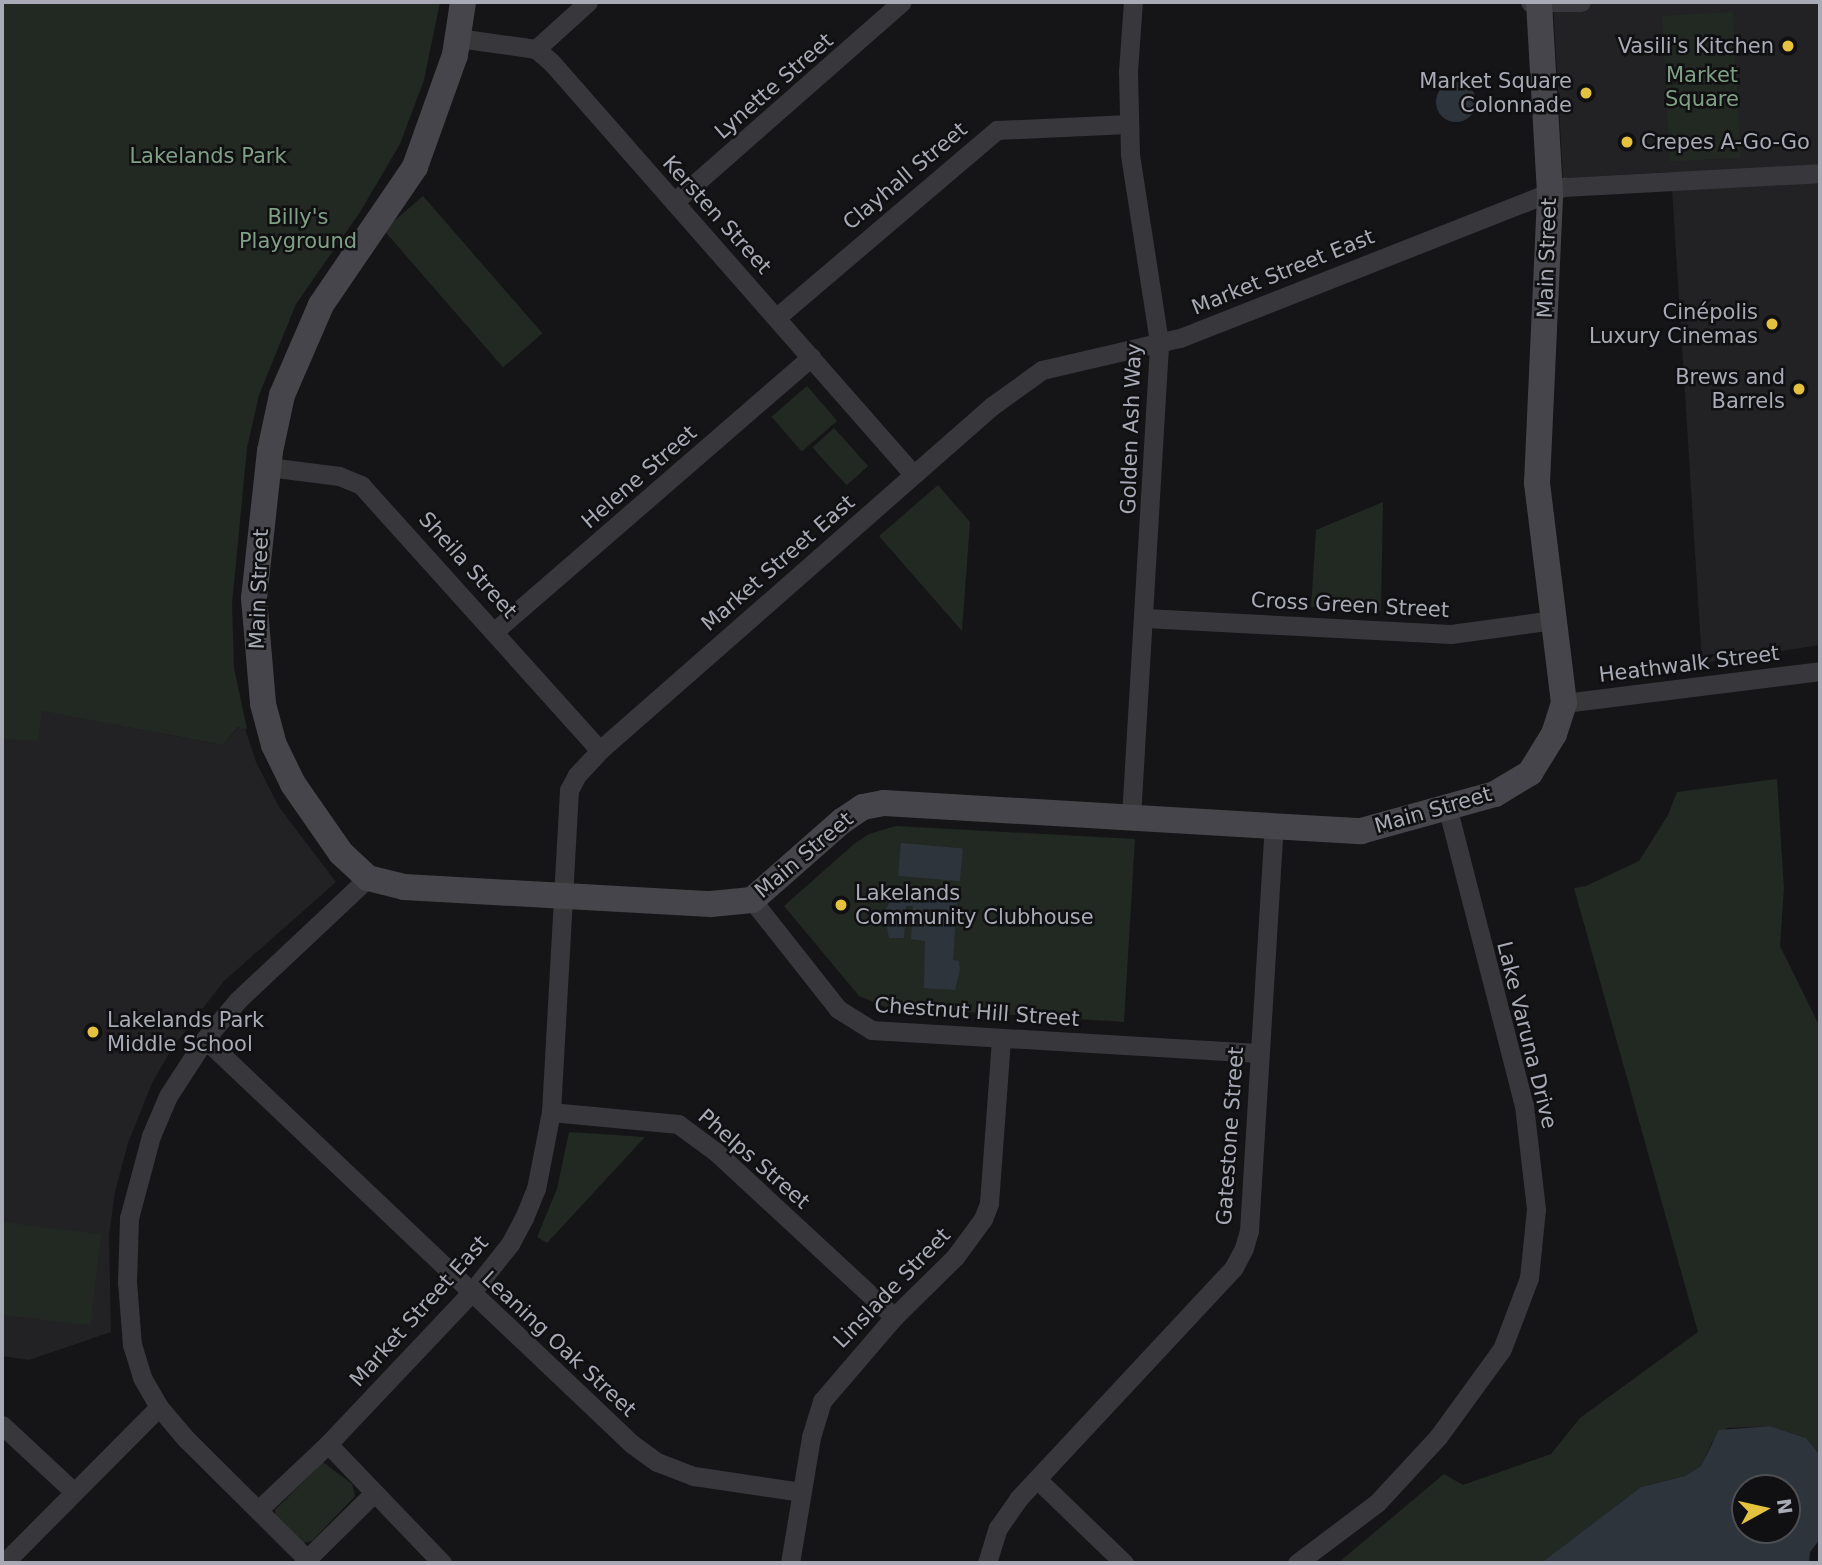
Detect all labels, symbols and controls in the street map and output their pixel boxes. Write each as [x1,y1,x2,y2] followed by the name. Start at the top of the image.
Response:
[710,28,838,144] street label: Lynette Street
[1618,33,1774,59] place label: Vasili's Kitchen
[1780,38,1796,54] marker: Vasili's Kitchen
[1665,62,1739,112] park label: Market Square
[1419,68,1572,118] place label: Market Square Colonnade
[1578,85,1594,101] marker: Market Square Colonnade
[838,117,972,235] street label: Clayhall Street
[1641,129,1810,155] place label: Crepes A-Go-Go
[1619,134,1635,150] marker: Crepes A-Go-Go
[129,143,287,169] park label: Lakelands Park
[657,151,777,279] street label: Kersten Street
[1532,197,1562,319] street label: Main Street
[239,204,357,254] park label: Billy's Playground
[1188,224,1378,320] street label: Market Street East
[1589,299,1758,349] place label: Cinépolis Luxury Cinemas
[1764,316,1780,332] marker: Cinépolis Luxury Cinemas
[1115,343,1147,515] street label: Golden Ash Way
[1675,364,1785,414] place label: Brews and Barrels
[1791,381,1807,397] marker: Brews and Barrels
[576,420,702,534] street label: Helene Street
[696,490,860,636] street label: Market Street East
[414,507,522,623] street label: Sheila Street
[244,528,274,650] street label: Main Street
[1250,587,1450,623] street label: Cross Green Street
[1597,640,1781,688] street label: Heathwalk Street
[1372,781,1494,839] street label: Main Street
[750,807,858,903] street label: Main Street
[855,880,1094,930] place label: Lakelands Community Clubhouse
[833,897,849,913] marker: Lakelands Community Clubhouse
[1492,939,1562,1131] street label: Lake Varuna Drive
[874,992,1080,1032] street label: Chestnut Hill Street
[107,1007,264,1057] place label: Lakelands Park Middle School
[85,1024,101,1040] marker: Lakelands Park Middle School
[1211,1046,1249,1226] street label: Gatestone Street
[693,1104,815,1214] street label: Phelps Street
[828,1223,956,1353] street label: Linslade Street
[345,1230,493,1392] street label: Market Street East
[477,1266,641,1422] street label: Leaning Oak Street
[1731,1474,1801,1544] north arrow
[1773,1497,1797,1516] text: N

